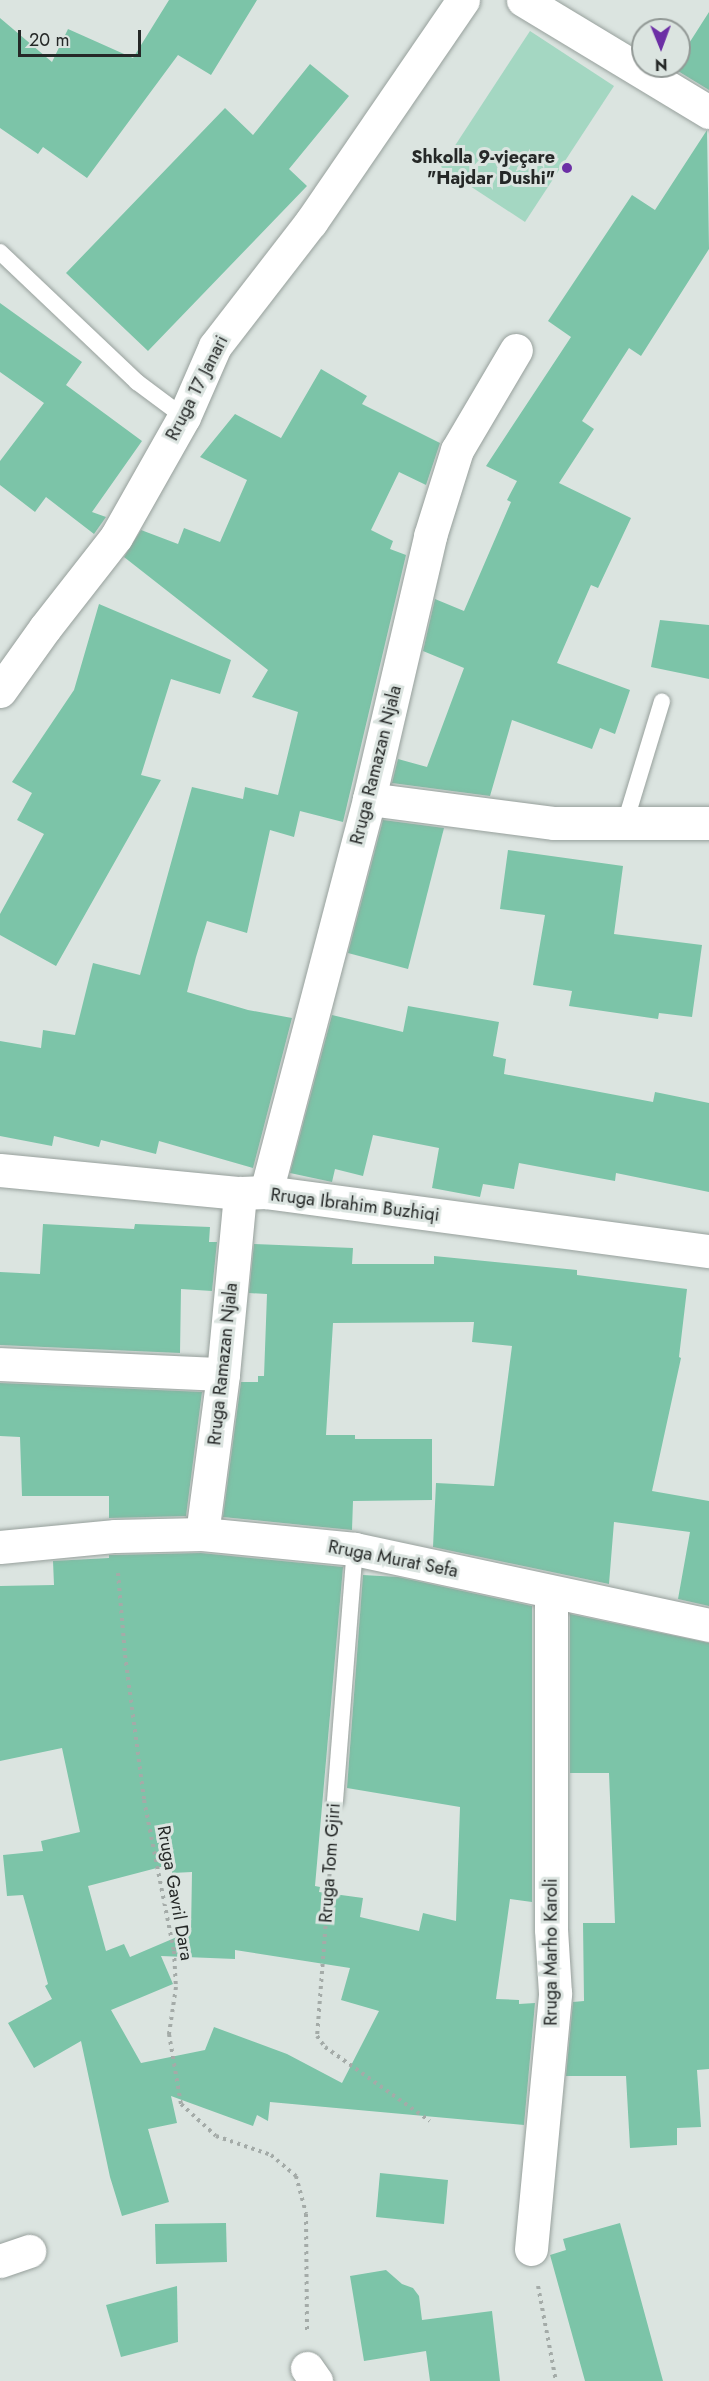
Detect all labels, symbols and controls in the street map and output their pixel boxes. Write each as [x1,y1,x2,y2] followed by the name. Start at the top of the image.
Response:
[21,18,144,56] scale bar
[631,18,691,78] north arrow
[29,27,69,53] text: 20 m
[655,53,668,76] text: N
[411,147,555,190] place label: Shkolla 9-vjeçare "Hajdar Dushi"
[560,161,574,175] marker: Shkolla 9-vjeçare "Hajdar Dushi"
[161,332,233,444] street label: Rruga 17 Janari
[346,683,406,847] street label: Rruga Ramazan Njala
[269,1184,441,1226] street label: Rruga Ibrahim Buzhiqi
[204,1282,242,1446] street label: Rruga Ramazan Njala
[326,1536,460,1582] street label: Rruga Murat Sefa
[315,1802,345,1924] street label: Rruga Tom Gjiri
[153,1824,197,1962] street label: Rruga Gavril Dara
[540,1878,562,2026] street label: Rruga Marho Karoli

